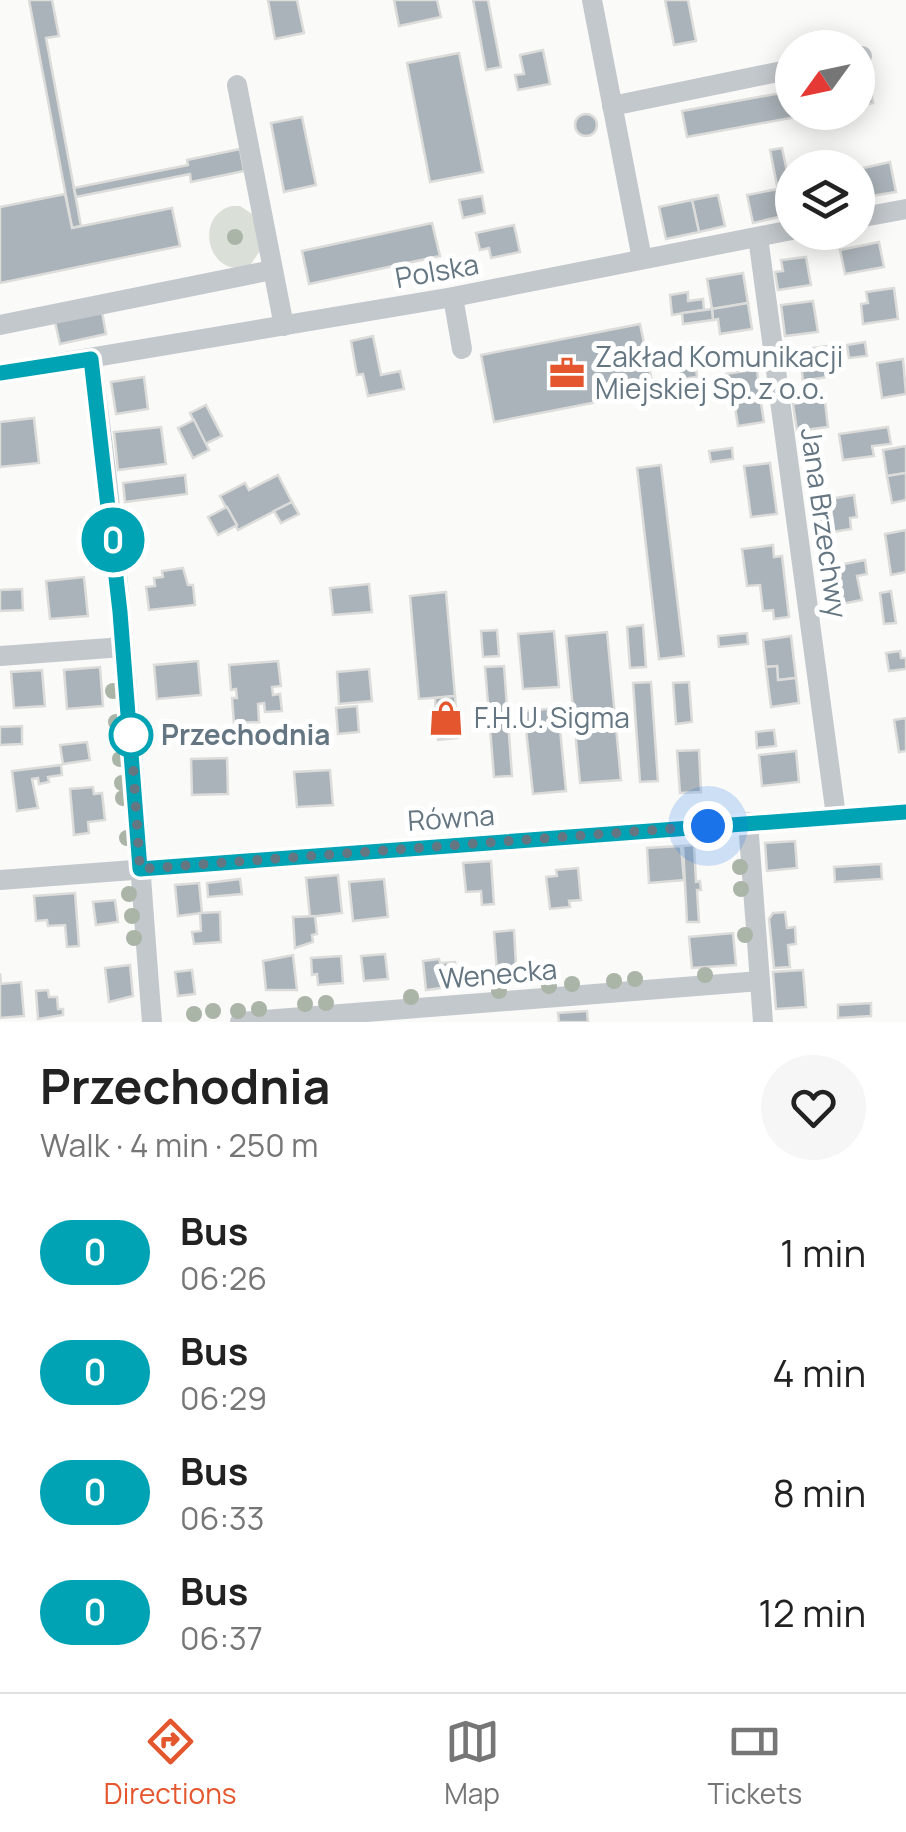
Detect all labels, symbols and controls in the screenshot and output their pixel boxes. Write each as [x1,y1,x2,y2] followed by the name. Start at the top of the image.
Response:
[775,30,875,130] north arrow
[775,30,875,250] map controls
[775,150,875,250] button: layers
[392,244,482,296] street label: Polska
[595,337,843,407] place label: Zakład Komunikacji Miejskiej Sp. z o.o.
[548,354,586,392] office icon: Zakład Komunikacji Miejskiej Sp. z o.o.
[793,425,857,621] street label: Jana Brzechwy
[80,508,146,572] line badge: 0
[101,516,125,564] text: 0
[474,698,630,736] place label: F.H.U. Sigma
[427,699,465,737] shop icon: F.H.U. Sigma
[110,714,152,756] marker: Przechodnia
[161,715,330,753] place label: Przechodnia
[406,795,496,839] street label: Równa
[683,801,733,851] your location
[437,949,558,997] street label: Wenecka
[40,1053,330,1118] text: Przechodnia
[761,1055,866,1160] button: heart
[40,1123,318,1167] text: Walk · 4 min · 250 m
[180,1204,248,1256] text: Bus
[780,1226,866,1278] text: 1 min
[83,1228,107,1276] text: 0
[180,1256,267,1300] text: 06:26
[180,1324,248,1376] text: Bus
[772,1346,866,1398] text: 4 min
[83,1348,107,1396] text: 0
[180,1376,267,1420] text: 06:29
[180,1444,248,1496] text: Bus
[773,1466,866,1518] text: 8 min
[83,1468,107,1516] text: 0
[180,1496,264,1540] text: 06:33
[180,1564,248,1616] text: Bus
[758,1586,866,1638] text: 12 min
[83,1588,107,1636] text: 0
[180,1616,263,1660] text: 06:37
[104,1714,237,1812] tab: Directions
[444,1714,500,1812] tab: Map
[708,1714,802,1812] tab: Tickets

